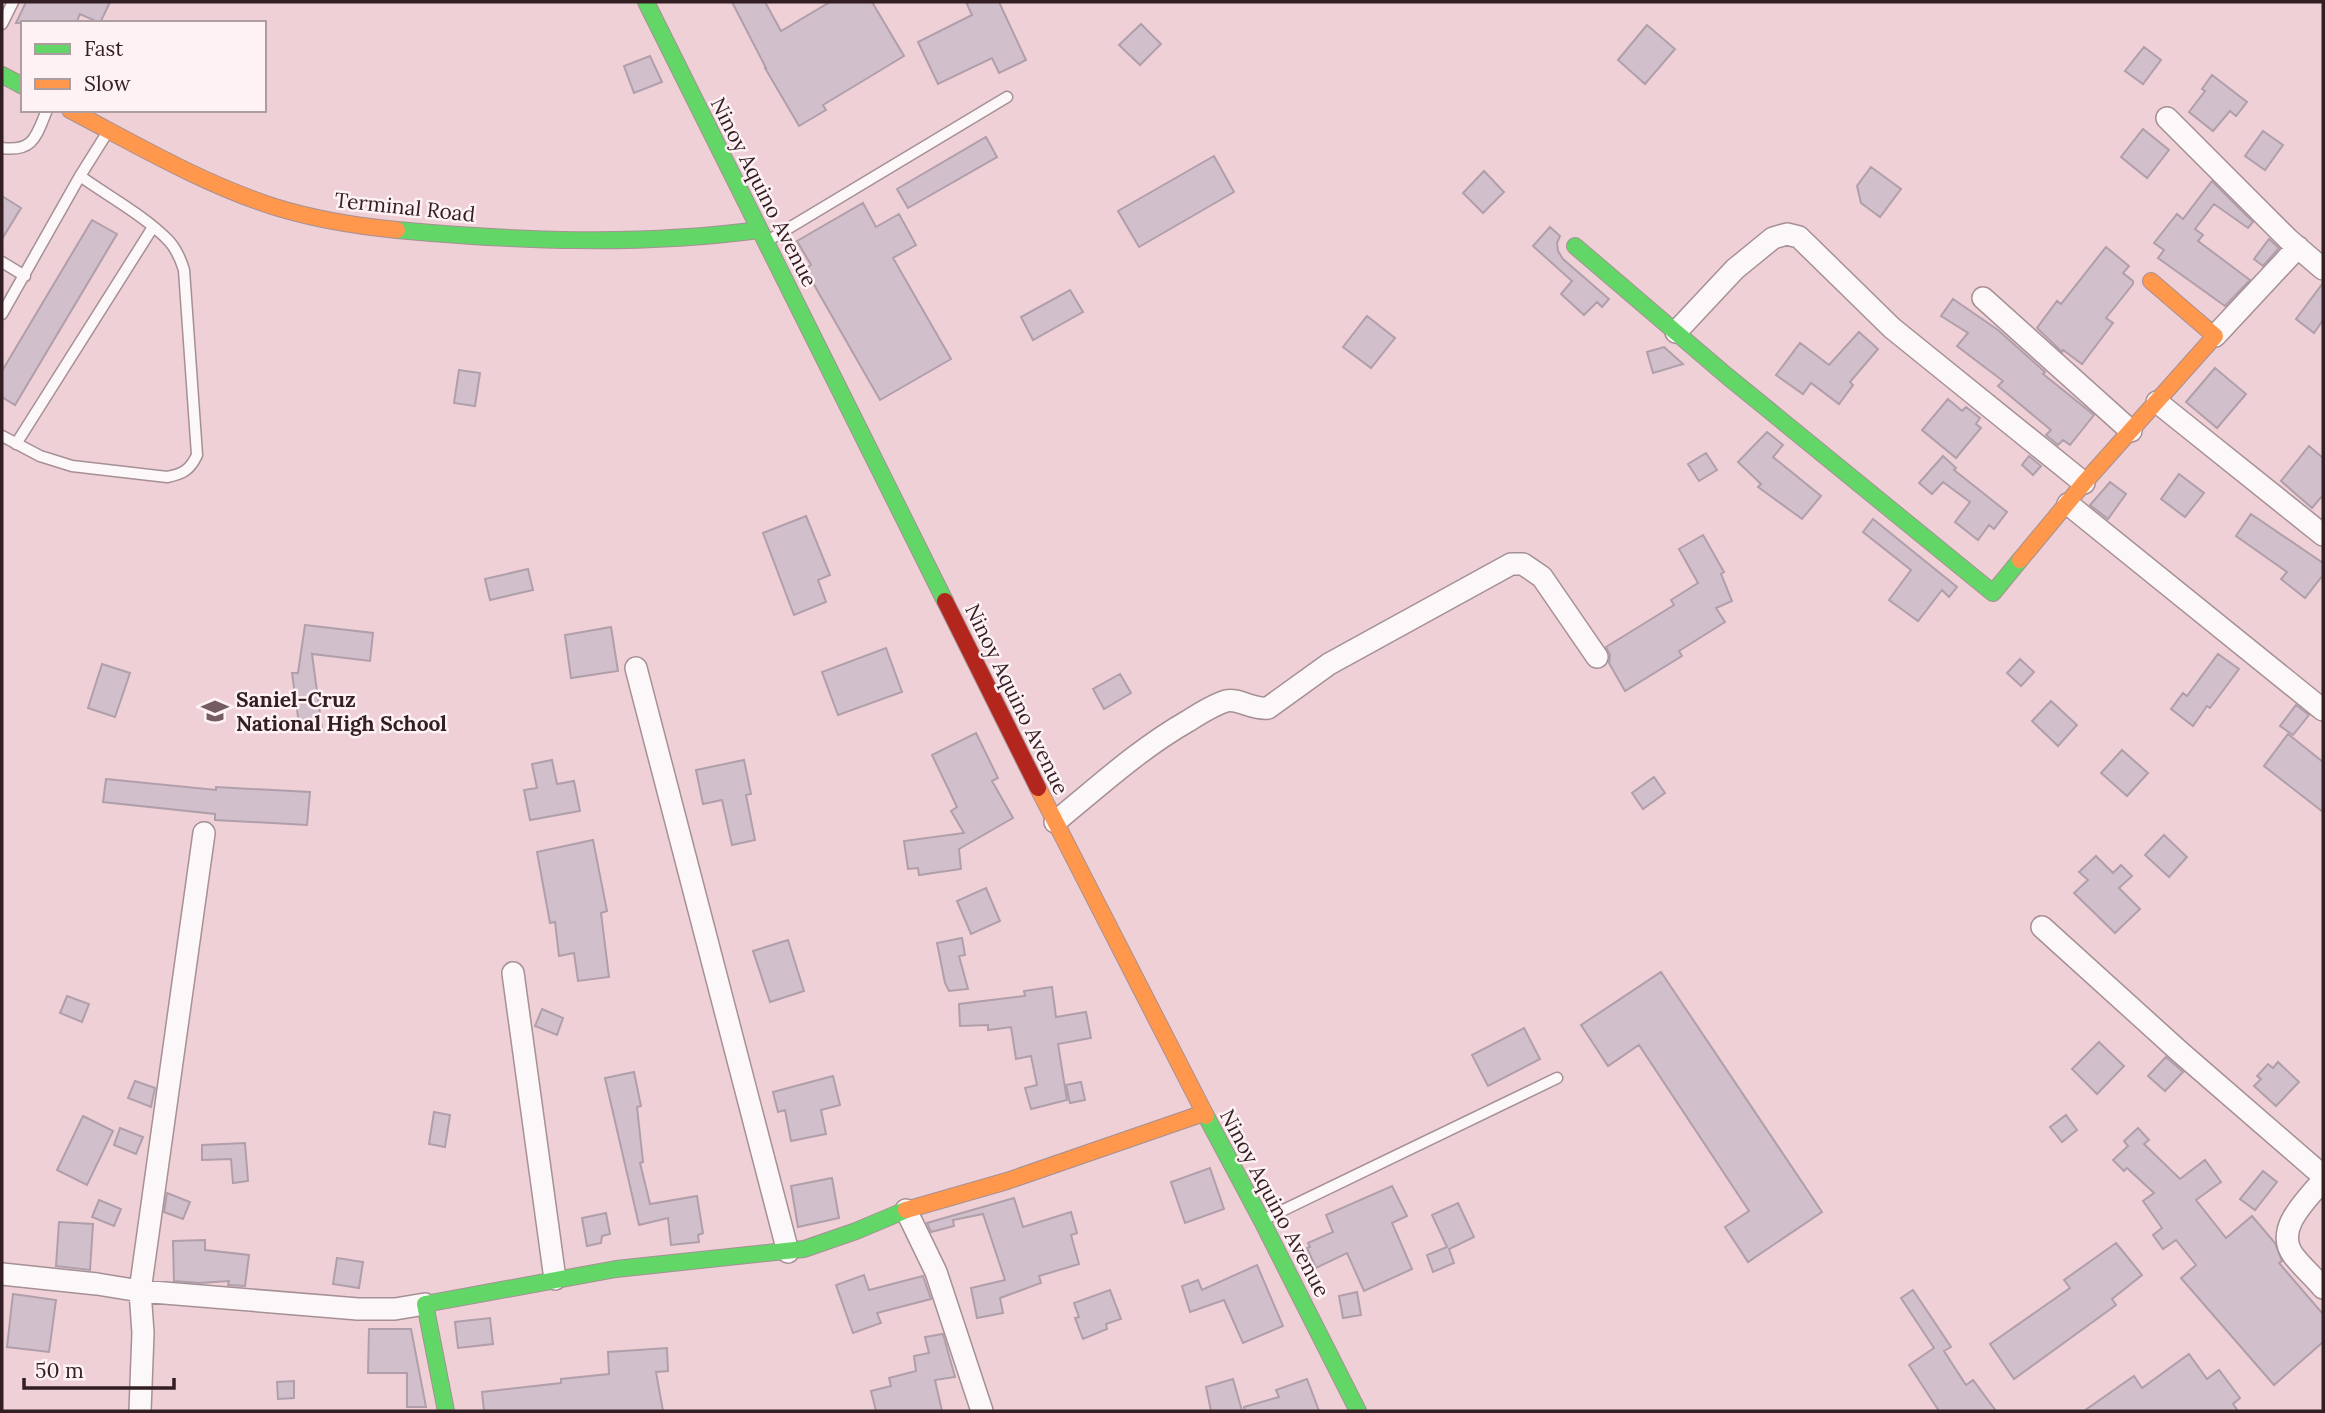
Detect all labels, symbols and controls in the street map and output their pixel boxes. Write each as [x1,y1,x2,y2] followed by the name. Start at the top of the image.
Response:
[21,21,266,112] legend
[84,35,124,62] text: Fast
[84,70,131,97] text: Slow
[705,93,823,291] street label: Ninoy Aquino Avenue
[333,186,477,228] street label: Terminal Road
[959,599,1075,799] street label: Ninoy Aquino Avenue
[236,686,447,737] place label: Saniel-Cruz National High School
[200,696,230,726] school or university icon: Saniel-Cruz National High School
[1214,1104,1336,1302] street label: Ninoy Aquino Avenue
[24,1346,175,1390] scale bar
[35,1357,84,1384] text: 50 m

